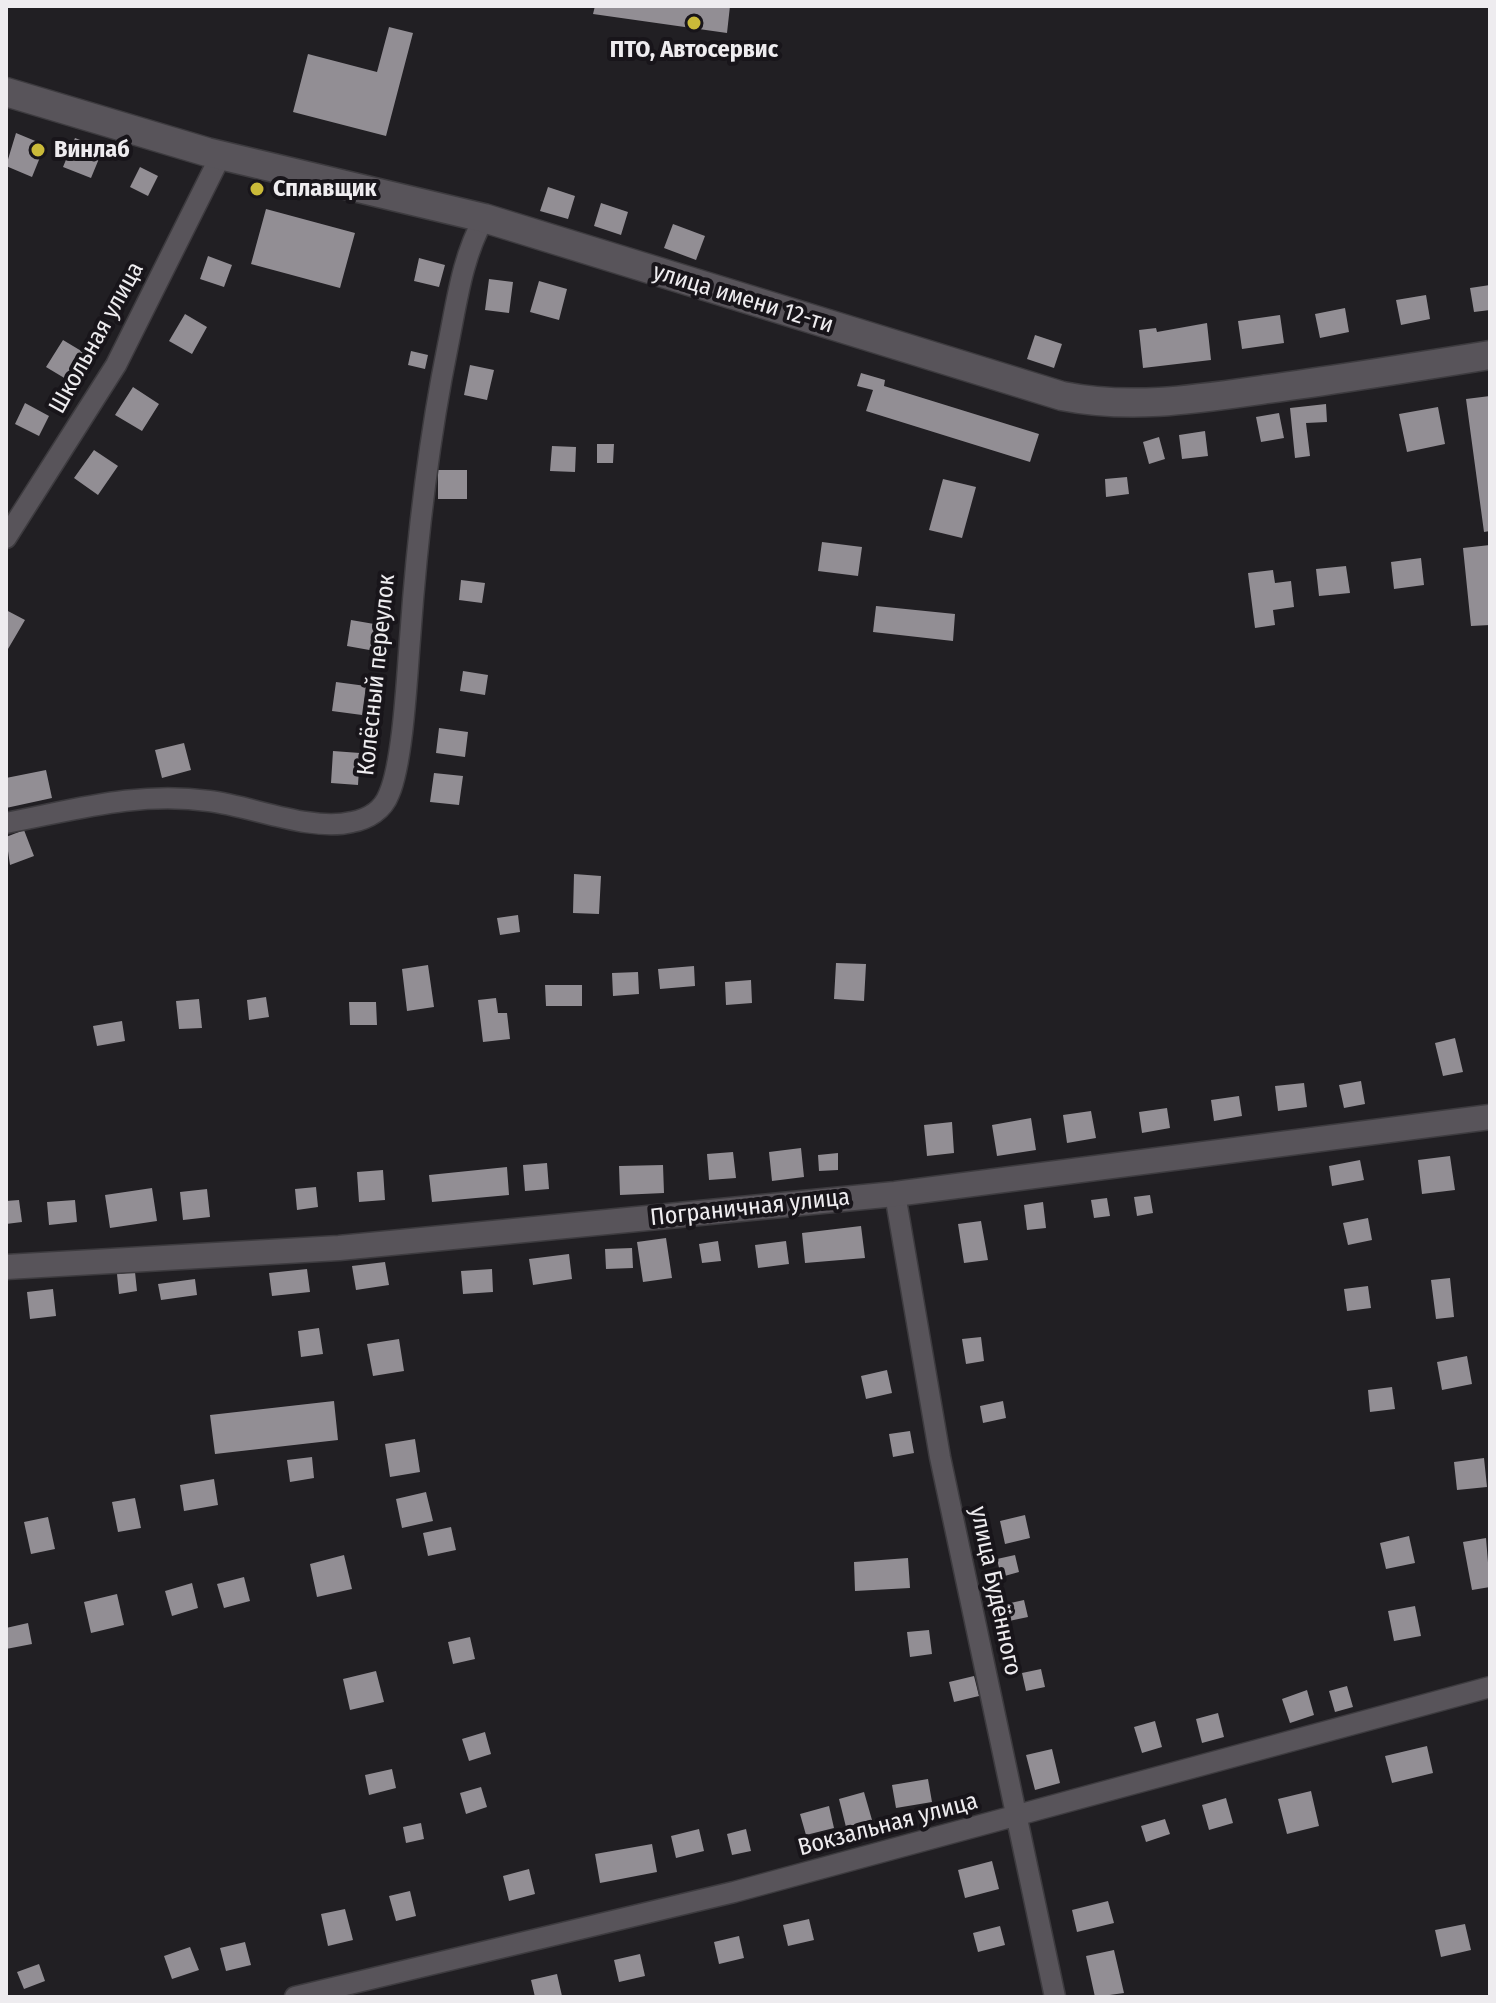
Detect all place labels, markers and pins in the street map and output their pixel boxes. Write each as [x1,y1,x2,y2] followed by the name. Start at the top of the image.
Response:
[685,14,703,32] marker: ПТО, Автосервис
[610,36,778,64] place label: ПТО, Автосервис
[54,136,130,164] place label: Винлаб
[29,141,47,159] marker: Винлаб
[273,175,377,203] place label: Сплавщик
[248,180,266,198] marker: Сплавщик

